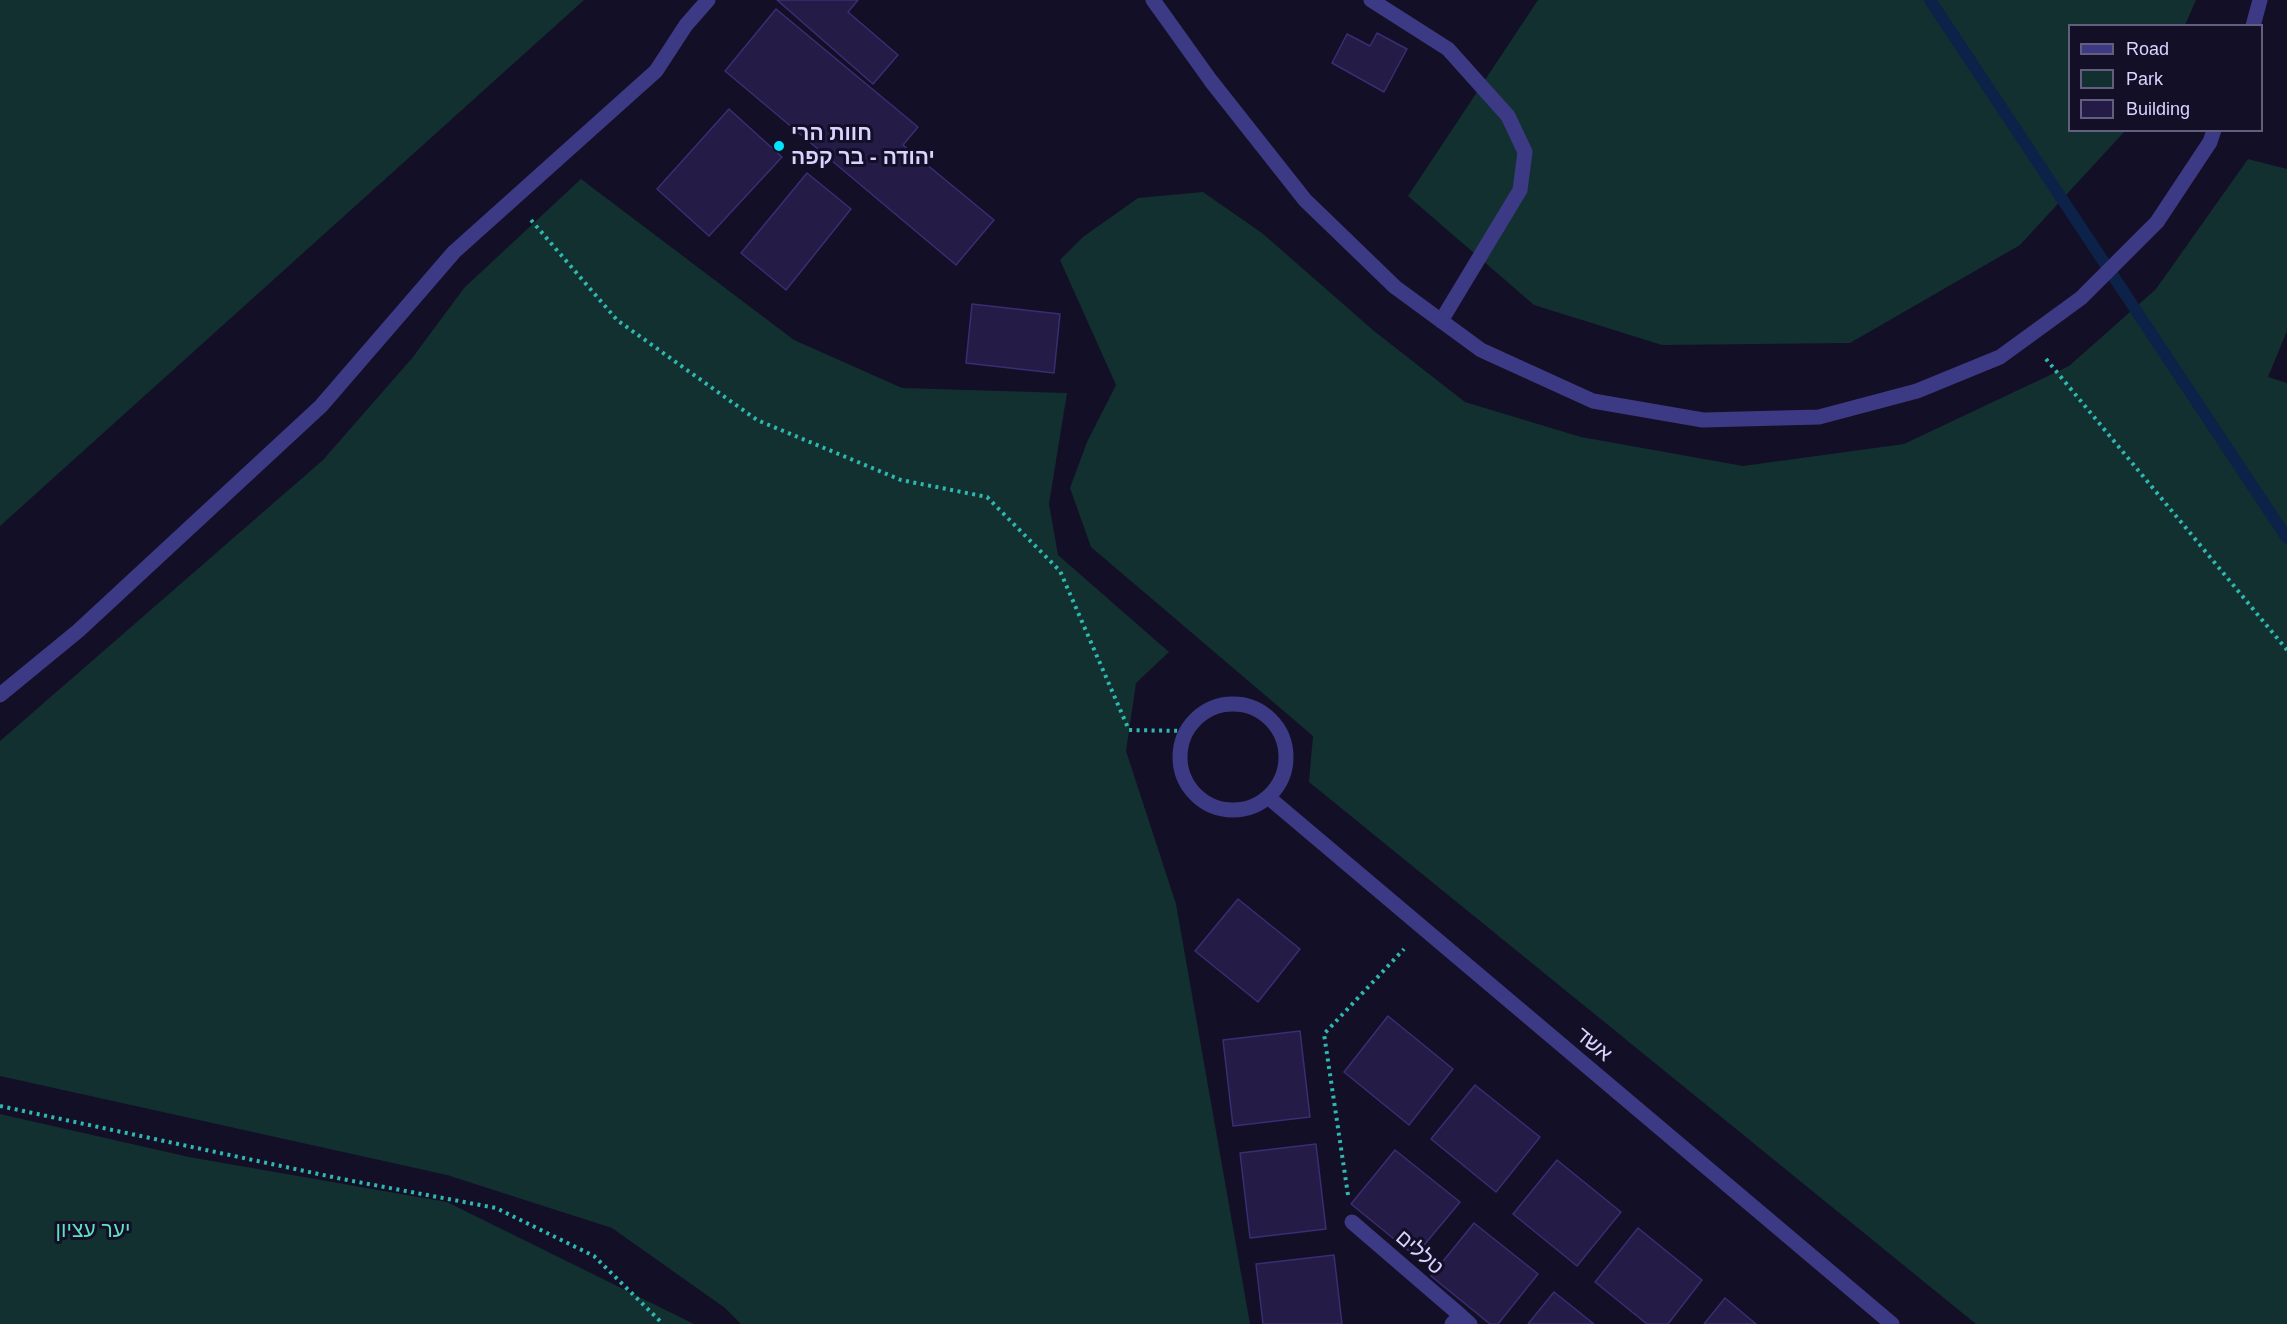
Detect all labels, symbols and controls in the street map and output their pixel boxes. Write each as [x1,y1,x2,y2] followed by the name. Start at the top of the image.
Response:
[2068,24,2263,132] legend
[2126,39,2169,59] text: Road
[2126,69,2163,89] text: Park
[2126,99,2190,119] text: Building
[791,121,935,171] place label: חוות הרי יהודה - בר קפה
[772,139,786,153] marker: חוות הרי יהודה - בר קפה
[1570,1023,1616,1067] street label: אשד
[56,1218,130,1244] park label: יער עציון
[1390,1225,1448,1281] street label: טללים

